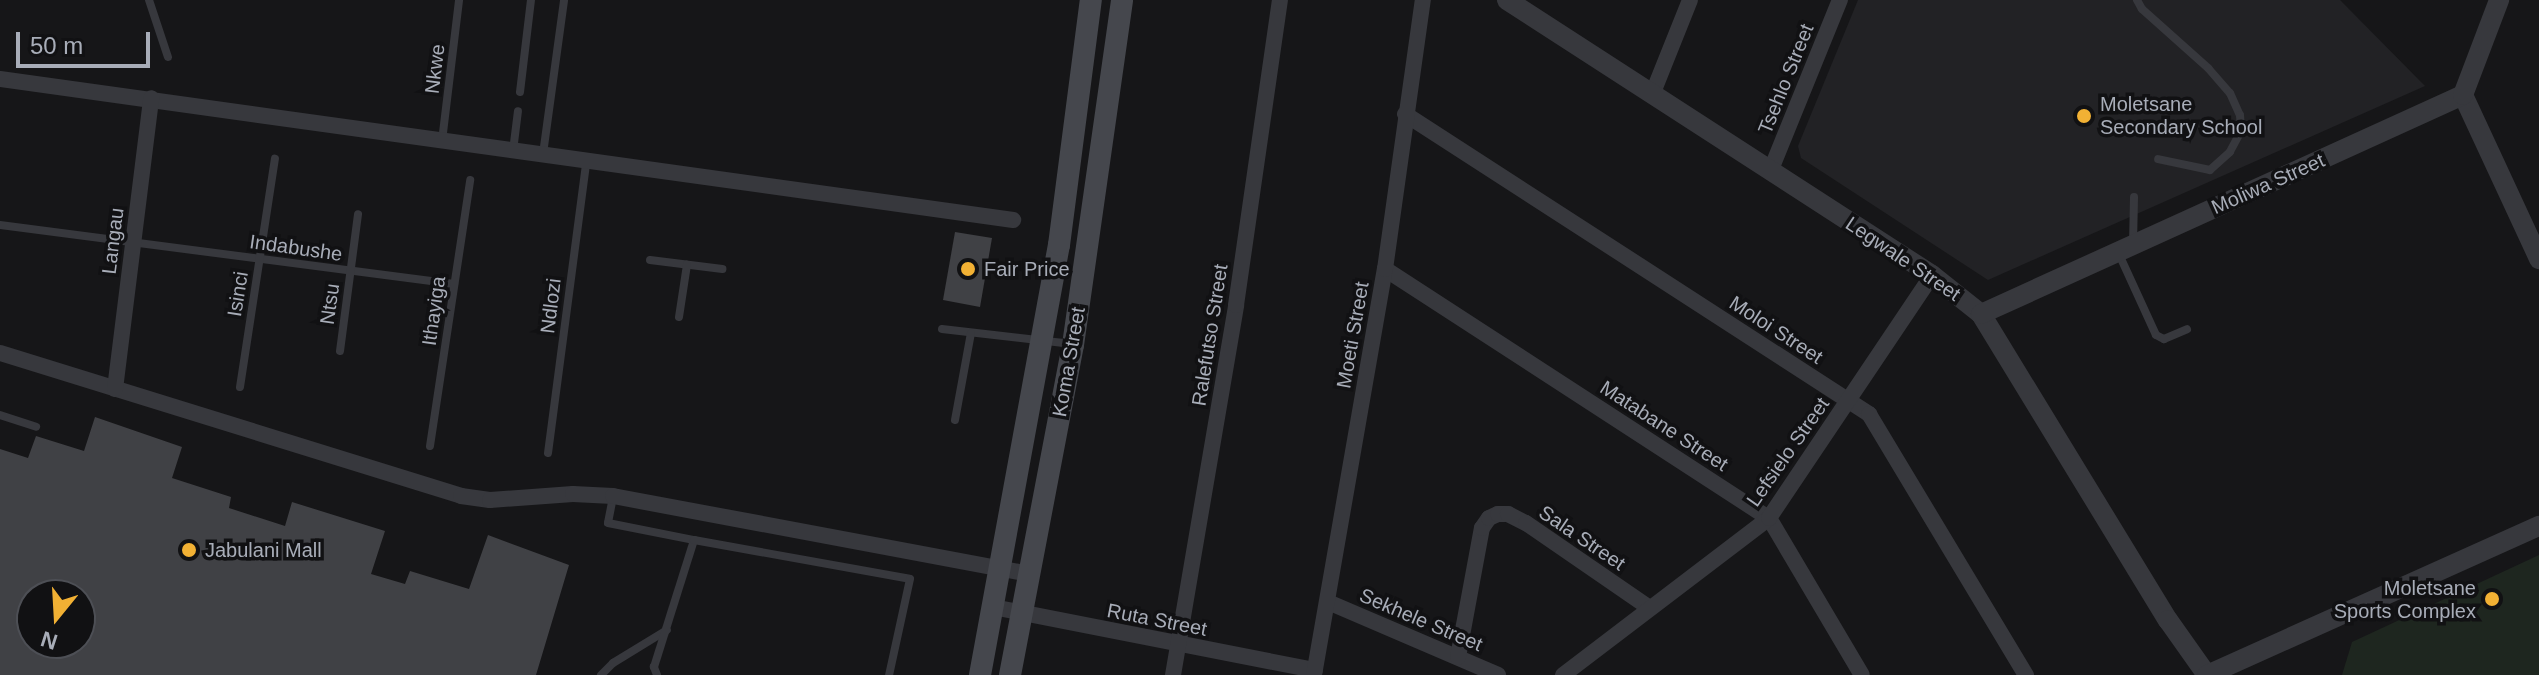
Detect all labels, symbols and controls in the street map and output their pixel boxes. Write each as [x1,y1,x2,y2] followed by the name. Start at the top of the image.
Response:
[20,16,154,66] scale bar
[1753,20,1819,138] street label: Tsehlo Street
[30,32,83,59] text: 50 m
[420,43,450,95] street label: Nkwe
[2100,92,2262,139] place label: Moletsane Secondary School
[2075,107,2093,125] marker: Moletsane Secondary School
[2208,148,2328,220] street label: Moliwa Street
[97,206,129,276] street label: Langau
[1841,212,1965,306] street label: Legwale Street
[248,230,344,266] street label: Indabushe
[984,257,1070,281] place label: Fair Price
[959,260,977,278] marker: Fair Price
[1187,262,1233,408] street label: Ralefutso Street
[223,270,253,318] street label: Isinci
[417,275,451,347] street label: Ithayiga
[536,277,566,335] street label: Ndlozi
[1332,280,1374,390] street label: Moeti Street
[315,282,345,326] street label: Ntsu
[1725,291,1827,369] street label: Moloi Street
[1048,305,1090,419] street label: Koma Street
[1595,376,1733,476] street label: Matabane Street
[1742,393,1834,511] street label: Lefsielo Street
[1534,500,1630,576] street label: Sala Street
[205,538,322,562] place label: Jabulani Mall
[180,541,198,559] marker: Jabulani Mall
[2334,576,2476,623] place label: Moletsane Sports Complex
[16,579,96,659] north arrow
[1356,583,1486,657] street label: Sekhele Street
[2483,590,2501,608] marker: Moletsane Sports Complex
[1105,599,1209,641] street label: Ruta Street
[38,626,60,655] text: N

